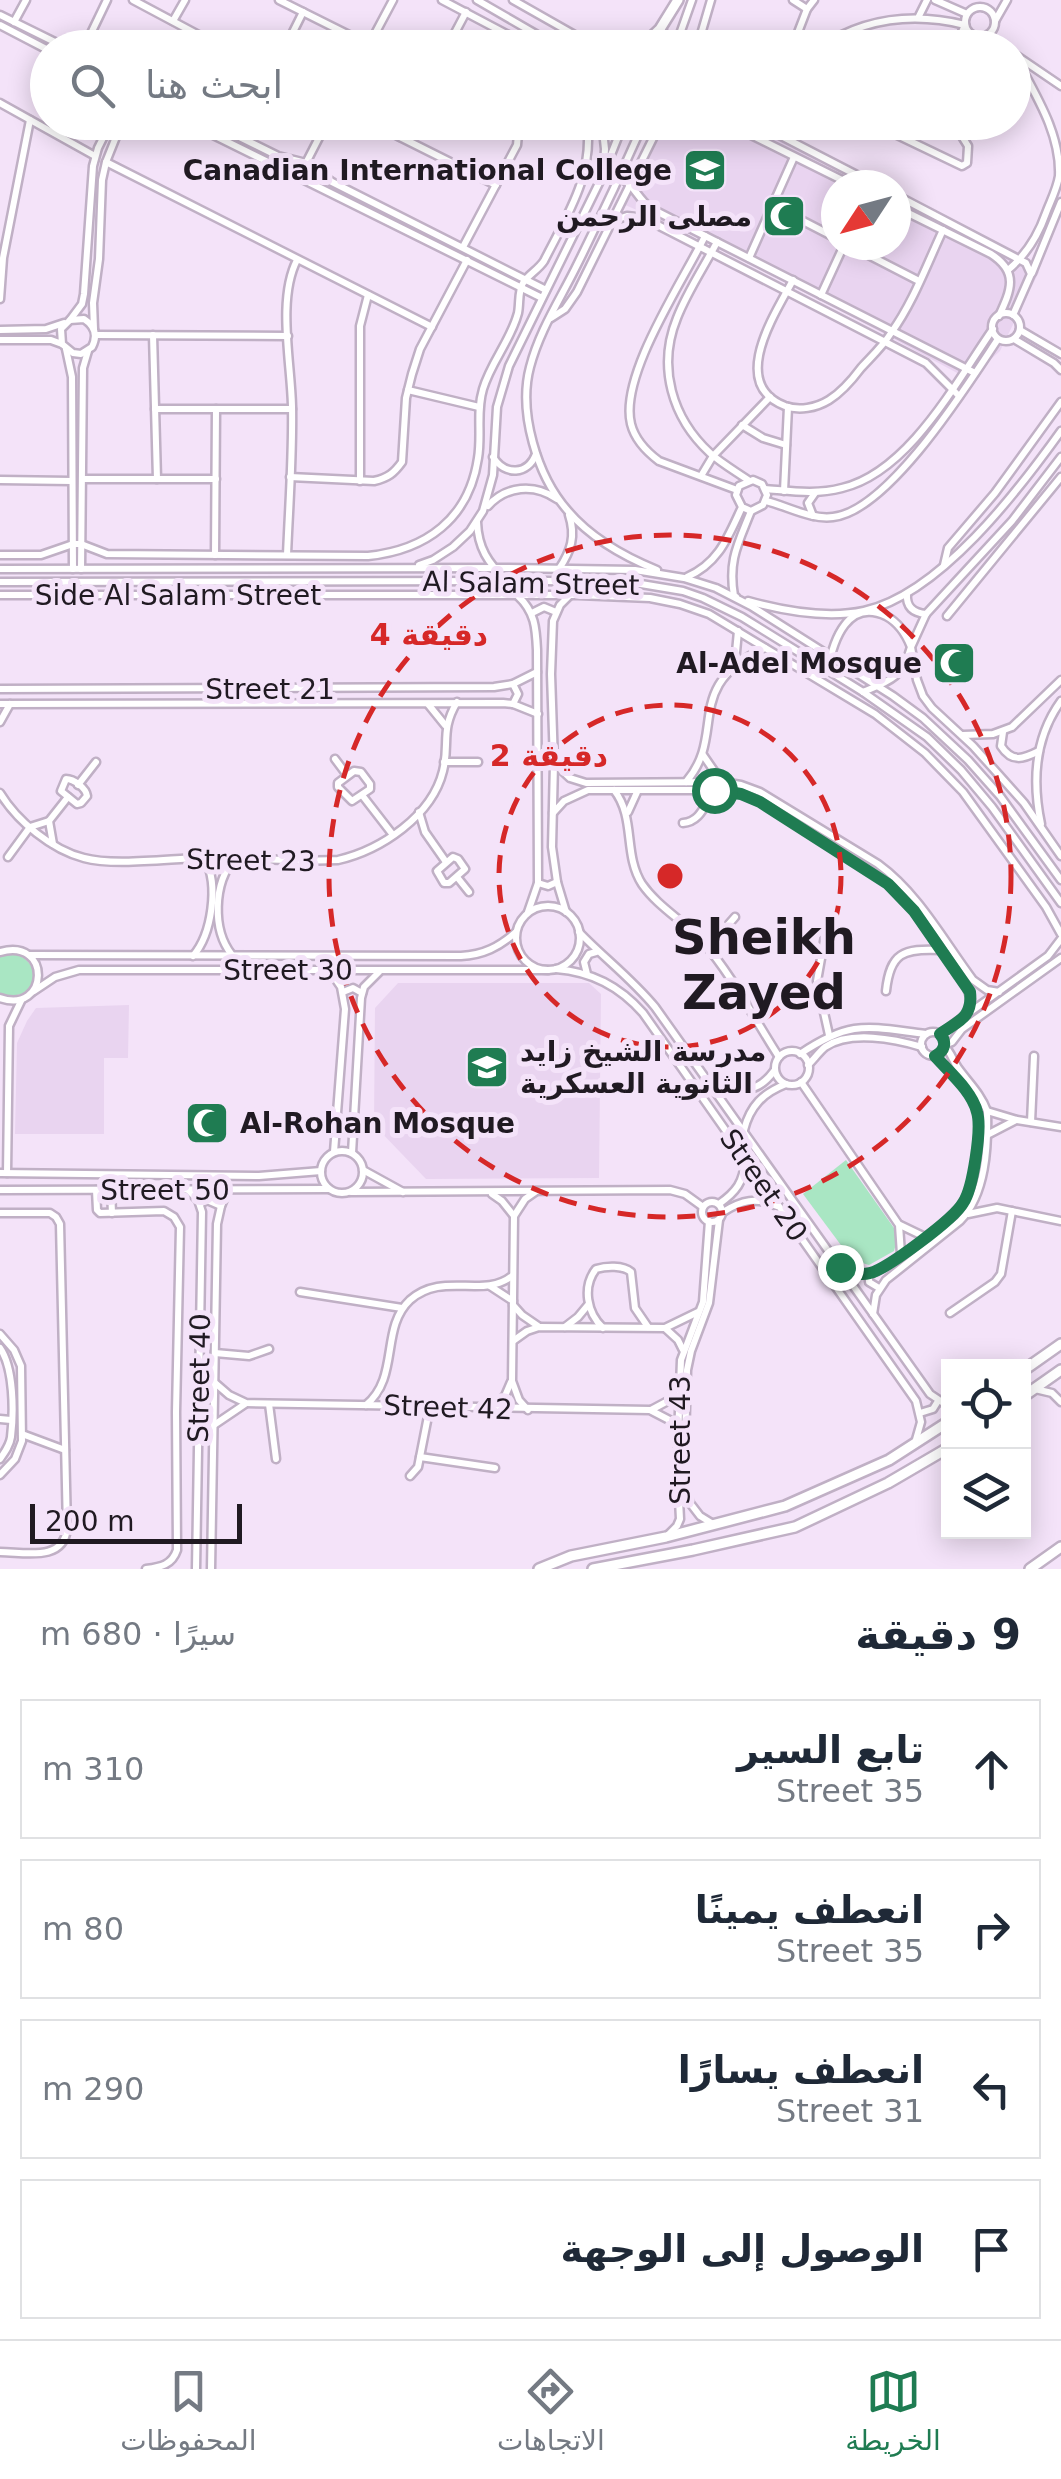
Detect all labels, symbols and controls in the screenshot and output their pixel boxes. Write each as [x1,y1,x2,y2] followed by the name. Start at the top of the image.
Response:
[30,30,1031,140] search box
[65,58,120,113] icon: search
[145,63,283,107] text: ابحث هنا
[682,147,728,193] school or university icon: Canadian International College
[183,154,672,187] place label: Canadian International College
[821,170,911,260] north arrow
[761,193,807,239] mosque icon: مصلى الرحمن
[556,200,752,233] place label: مصلى الرحمن
[422,565,640,602] street label: Al Salam Street
[35,579,321,612] street label: Side Al Salam Street
[370,617,488,652] text: 4 دقيقة
[931,640,977,686] mosque icon: Al-Adel Mosque
[676,647,922,680] place label: Al-Adel Mosque
[205,673,335,706] street label: Street 21
[490,738,608,773] text: 2 دقيقة
[692,768,738,814] route start
[186,843,316,878] street label: Street 23
[652,858,688,894] centre of rings
[672,909,856,1020] district label: Sheikh Zayed
[223,954,353,987] street label: Street 30
[520,1035,766,1100] place label: مدرسة الشيخ زايد الثانوية العسكرية
[464,1044,510,1090] school or university icon: مدرسة الشيخ زايد الثانوية العسكرية
[184,1100,230,1146] mosque icon: Al-Rohan Mosque
[240,1107,515,1140] place label: Al-Rohan Mosque
[713,1123,814,1248] street label: Street 20
[100,1174,230,1207] street label: Street 50
[818,1245,864,1291] route end
[182,1313,217,1443] street label: Street 40
[941,1359,1031,1539] map controls
[941,1359,1031,1449] button: locate
[664,1375,697,1505] street label: Street 43
[383,1389,513,1426] street label: Street 42
[941,1449,1031,1539] button: layers
[30,1499,242,1544] scale bar
[45,1505,135,1538] text: 200 m
[855,1610,1021,1659] text: 9 دقيقة
[40,1615,236,1653] text: سيرًا · 680 m
[737,1728,924,1772] text: تابع السير
[964,1742,1019,1797] icon: ahead
[42,1750,144,1788] text: 310 m
[776,1772,924,1810] text: Street 35
[695,1888,924,1932] text: انعطف يمينًا
[964,1902,1019,1957] icon: right
[42,1910,124,1948] text: 80 m
[776,1932,924,1970] text: Street 35
[678,2048,924,2092] text: انعطف يسارًا
[964,2062,1019,2117] icon: left
[42,2070,144,2108] text: 290 m
[776,2092,924,2130] text: Street 31
[964,2222,1019,2277] icon: arrive
[561,2227,924,2271] text: الوصول إلى الوجهة
[120,2364,257,2457] tab: المحفوظات
[497,2364,605,2457] tab: الاتجاهات
[845,2364,941,2457] tab: الخريطة

